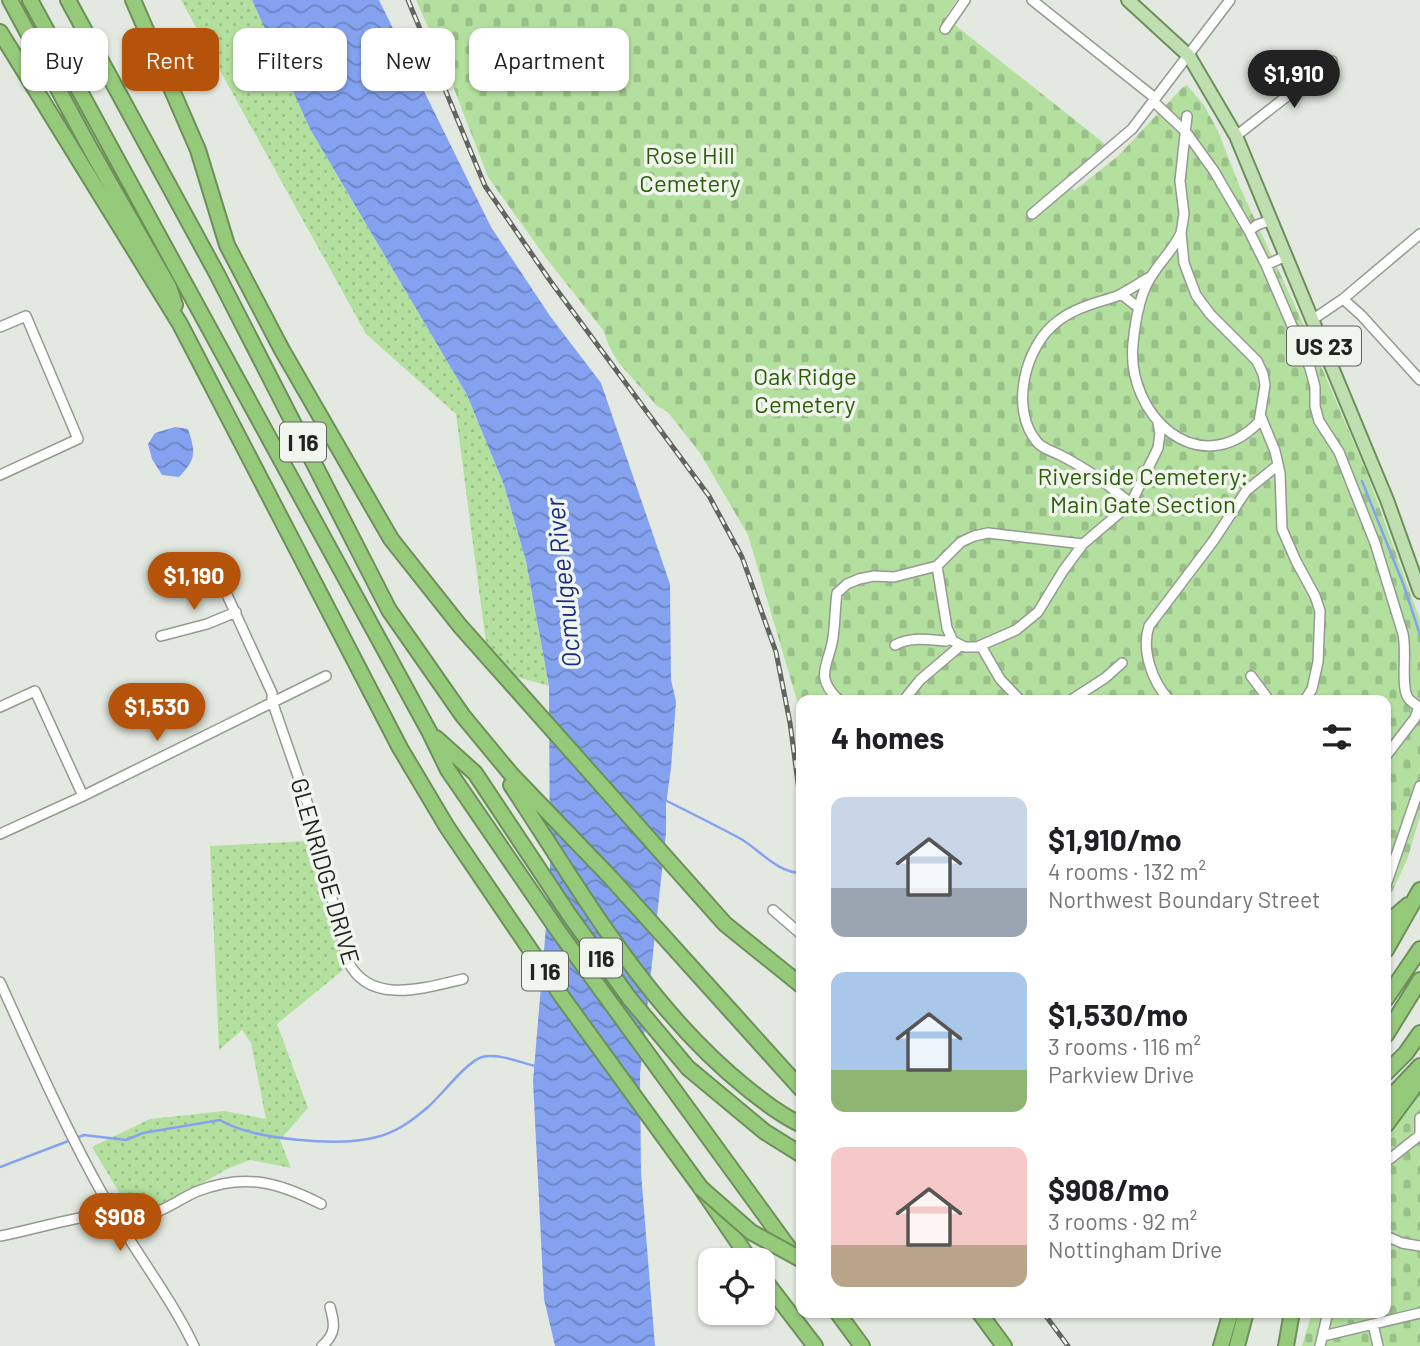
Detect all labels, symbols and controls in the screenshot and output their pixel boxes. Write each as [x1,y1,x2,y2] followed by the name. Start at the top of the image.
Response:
[21,28,108,91] chip: Buy
[122,28,219,91] chip: Rent
[233,28,347,91] chip: Filters
[361,28,455,91] chip: New
[469,28,629,91] chip: Apartment
[1237,50,1351,110] pin: $1,910
[1264,59,1324,87] text: $1,910
[639,140,741,197] park label: Rose Hill Cemetery
[1287,326,1361,366] road number: US 23
[753,361,857,418] park label: Oak Ridge Cemetery
[280,422,326,462] road number: I 16
[1038,461,1248,518] park label: Riverside Cemetery: Main Gate Section
[538,496,586,669] water label: Ocmulgee River
[137,552,251,612] pin: $1,190
[164,561,224,589] text: $1,190
[100,684,214,743] pin: $1,530
[124,692,190,720] text: $1,530
[1318,718,1356,756] icon: filters
[831,719,944,755] text: 4 homes
[285,774,367,968] street label: GLENRIDGE DRIVE
[1048,821,1182,857] text: $1,910/mo
[887,825,971,909] icon: home
[1048,857,1206,885] text: 4 rooms · 132 m²
[1048,885,1320,913] text: Northwest Boundary Street
[580,939,622,978] road number: I16
[522,952,568,990] road number: I 16
[1048,996,1188,1032] text: $1,530/mo
[887,1000,971,1084] icon: home
[1048,1032,1201,1060] text: 3 rooms · 116 m²
[1048,1060,1194,1088] text: Parkview Drive
[1048,1171,1169,1207] text: $908/mo
[887,1175,971,1259] icon: home
[79,1194,161,1253] pin: $908
[95,1202,145,1230] text: $908
[1048,1207,1197,1235] text: 3 rooms · 92 m²
[1048,1235,1222,1263] text: Nottingham Drive
[698,1248,775,1325] map controls
[698,1248,775,1325] button: locate

